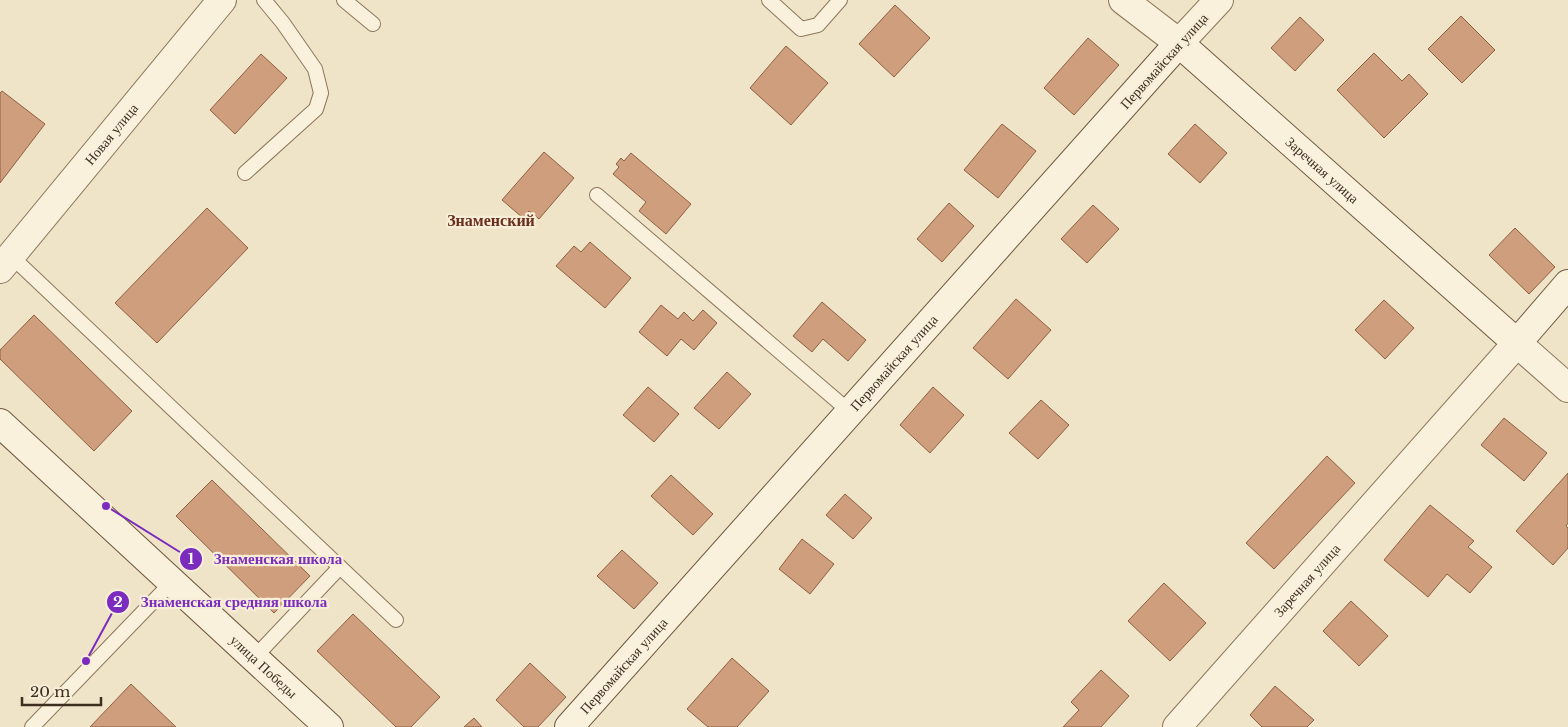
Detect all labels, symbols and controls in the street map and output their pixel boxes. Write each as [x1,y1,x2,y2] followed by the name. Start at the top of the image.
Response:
[1116,9,1212,113] street label: Первомайская улица
[81,99,143,169] street label: Новая улица
[1282,133,1363,208] street label: Заречная улица
[447,210,535,230] district label: Знаменский
[846,310,942,415] street label: Первомайская улица
[1270,539,1345,621] street label: Заречная улица
[178,544,352,574] callout: Знаменская школа
[188,549,195,568] text: 1
[214,549,343,568] text: Знаменская школа
[106,587,337,617] callout: Знаменская средняя школа
[113,592,123,611] text: 2
[141,592,328,611] text: Знаменская средняя школа
[576,613,672,718] street label: Первомайская улица
[226,631,302,703] street label: улица Победы
[22,674,101,706] scale bar
[30,682,70,701] text: 20 m

